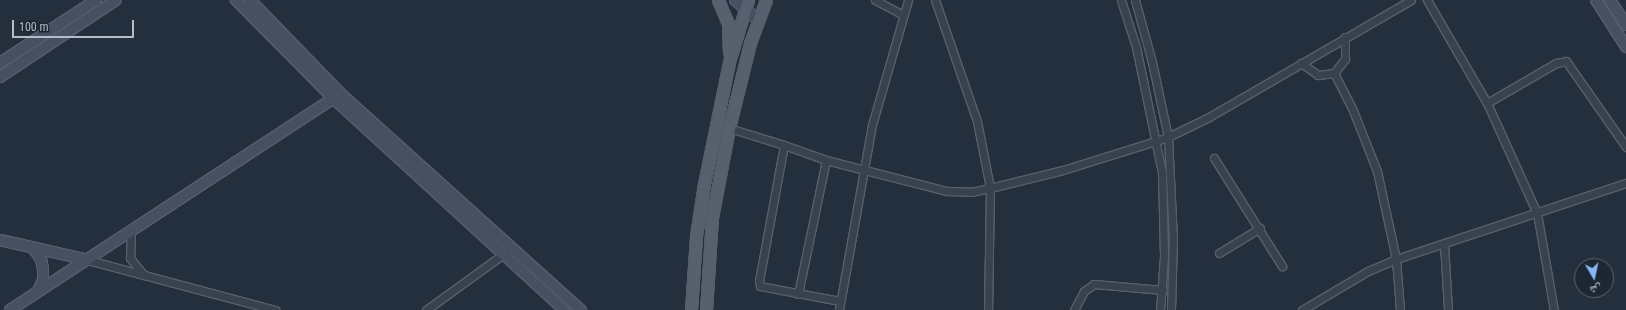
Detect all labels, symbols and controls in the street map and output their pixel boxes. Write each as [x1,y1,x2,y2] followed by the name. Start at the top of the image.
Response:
[14,12,136,38] scale bar
[19,20,49,34] text: 100 m
[1574,258,1614,298] north arrow
[1589,282,1603,297] text: ش

